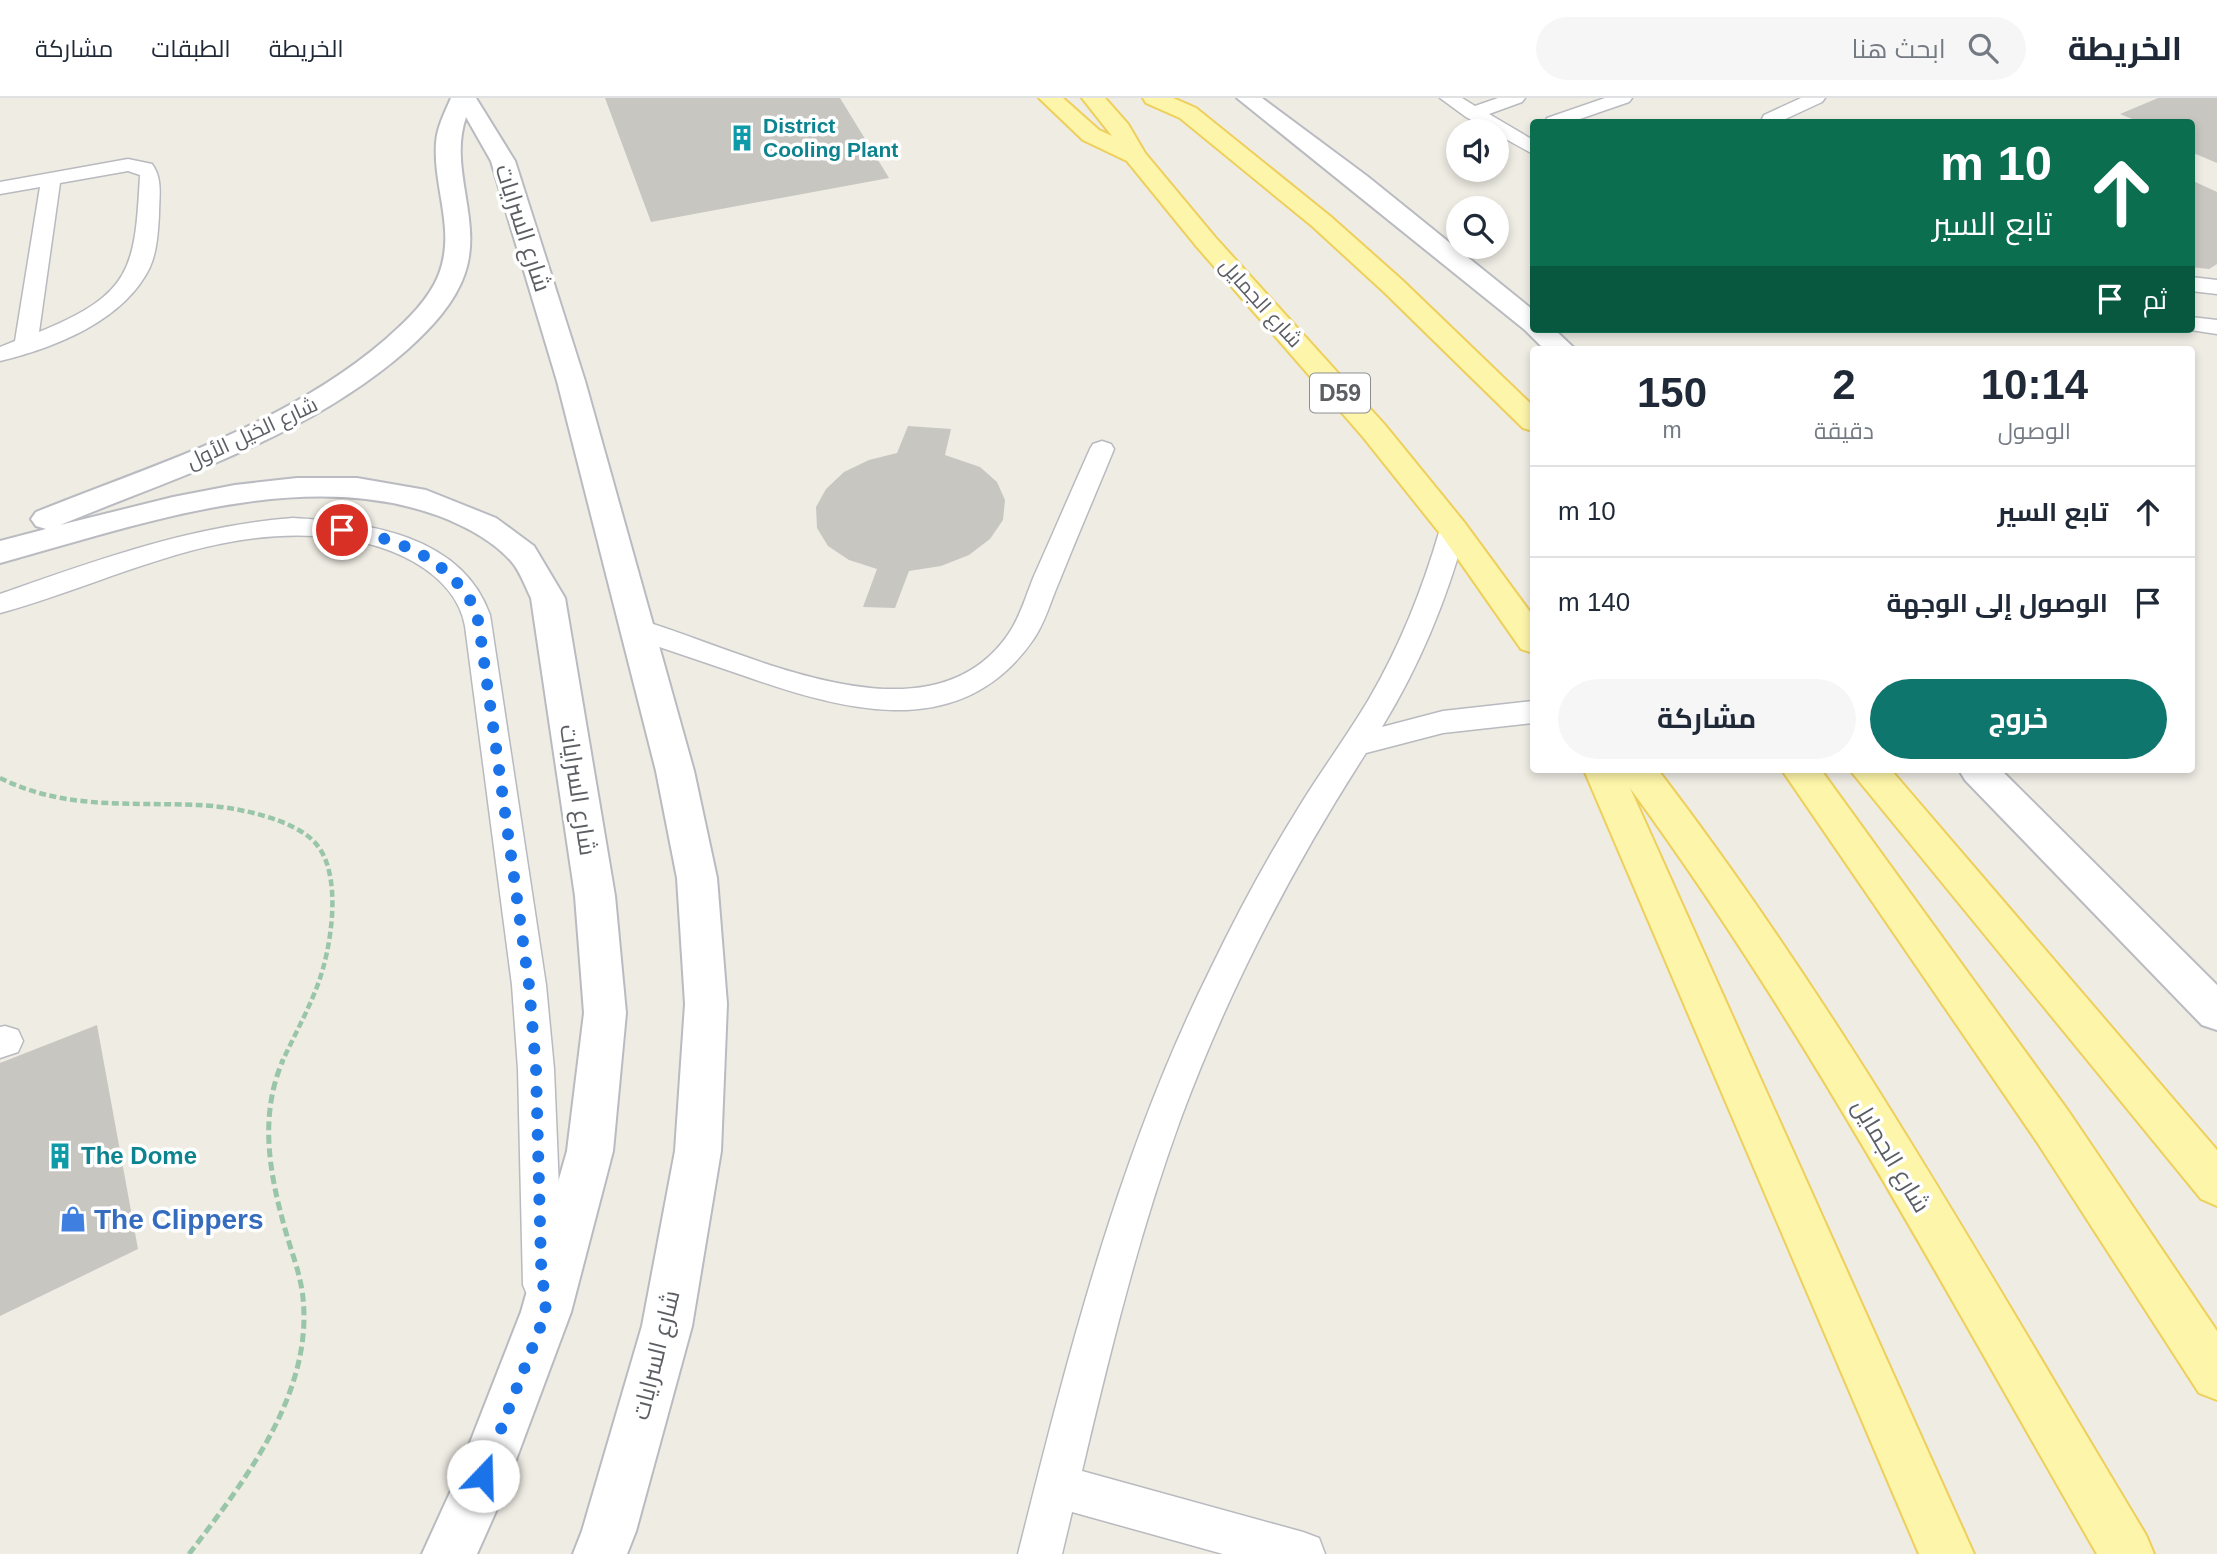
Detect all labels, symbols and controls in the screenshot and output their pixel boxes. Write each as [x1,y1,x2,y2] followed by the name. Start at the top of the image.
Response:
[1536,17,2026,80] search box
[1964,29,2002,67] icon: search
[2068,30,2182,67] text: الخريطة
[1852,34,1946,64] text: ابحث هنا
[35,35,113,62] text: مشاركة
[151,35,231,62] text: الطبقات
[269,35,344,62] text: الخريطة
[763,114,898,161] place label: District Cooling Plant
[1446,119,1509,259] map controls
[1446,119,1509,182] button: sound
[727,123,757,153] building icon: District Cooling Plant
[1940,136,2052,190] text: 10 m
[2076,147,2167,238] icon: ahead
[487,161,557,296] street label: شارع السرايات
[1446,196,1509,259] button: search
[1932,206,2052,242] text: تابع السير
[1213,254,1307,354] street label: شارع الجمايل
[2091,280,2129,318] icon: arrive
[2143,285,2167,315] text: ثم
[1832,361,1856,408] text: 2
[1981,361,2088,408] text: 10:14
[1637,369,1707,416] text: 150
[1310,374,1370,412] road number: D59
[183,392,322,476] street label: شارع الخيل الأول
[1662,417,1682,443] text: m
[1814,418,1874,444] text: دقيقة
[1998,418,2071,444] text: الوصول
[2129,493,2167,531] icon: ahead
[1558,496,1616,526] text: 10 m
[1997,497,2108,527] text: تابع السير
[312,500,372,560] pin
[323,511,361,549] icon: arrive
[2129,584,2167,622] icon: arrive
[1558,587,1630,617] text: 140 m
[1886,588,2108,618] text: الوصول إلى الوجهة
[1558,679,1856,759] button: مشاركة
[1870,679,2167,759] button: خروج
[552,722,602,858] street label: شارع السرايات
[1845,1094,1936,1219] street label: شارع الجمايل
[45,1141,75,1171] building icon: The Dome
[81,1142,197,1169] place label: The Dome
[58,1204,88,1234] shop icon: The Clippers
[94,1204,264,1235] place label: The Clippers
[626,1287,688,1423] street label: شارع السرايات
[446,1439,520,1513] position arrow

